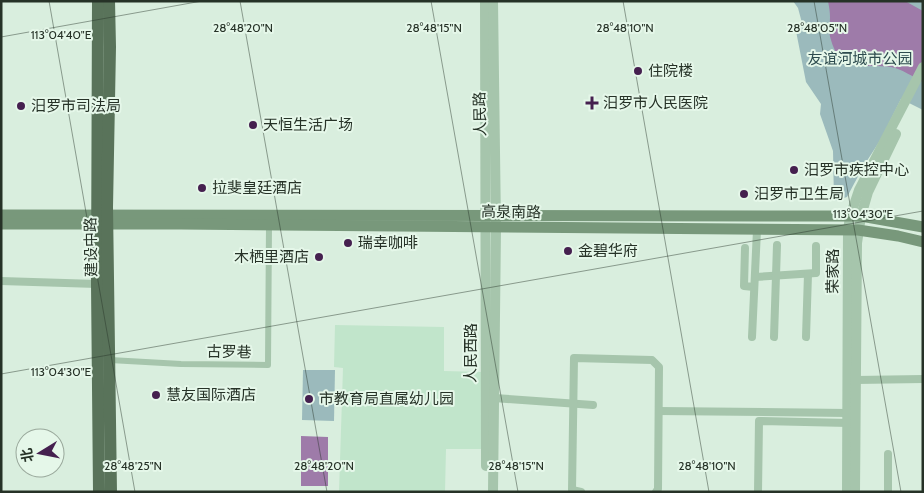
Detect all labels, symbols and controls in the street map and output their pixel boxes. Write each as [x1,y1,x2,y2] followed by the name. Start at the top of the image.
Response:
[213,20,273,35] text: 28°48'20"N
[406,20,462,35] text: 28°48'15"N
[596,20,654,35] text: 28°48'10"N
[787,20,847,35] text: 28°48'05"N
[31,27,92,42] text: 113°04'40"E
[807,50,913,68] park label: 友谊河城市公园
[648,62,693,80] place label: 住院楼
[632,65,644,77] marker: 住院楼
[471,91,489,137] street label: 人民路
[603,94,708,112] place label: 汨罗市人民医院
[585,96,599,110] marker: 汨罗市人民医院
[31,97,121,115] place label: 汨罗市司法局
[15,100,27,112] marker: 汨罗市司法局
[263,116,353,134] place label: 天恒生活广场
[247,119,259,131] marker: 天恒生活广场
[804,161,909,179] place label: 汨罗市疾控中心
[788,164,800,176] marker: 汨罗市疾控中心
[212,179,302,197] place label: 拉斐皇廷酒店
[196,182,208,194] marker: 拉斐皇廷酒店
[754,185,844,203] place label: 汨罗市卫生局
[738,188,750,200] marker: 汨罗市卫生局
[481,202,541,222] street label: 高泉南路
[833,206,894,221] text: 113°04'30"E
[81,217,101,277] street label: 建设中路
[358,234,418,252] place label: 瑞幸咖啡
[342,237,354,249] marker: 瑞幸咖啡
[578,242,638,260] place label: 金碧华府
[562,245,574,257] marker: 金碧华府
[234,248,309,266] place label: 木栖里酒店
[824,248,842,294] street label: 荣家路
[313,251,325,263] marker: 木栖里酒店
[462,323,480,383] street label: 人民西路
[206,343,252,361] street label: 古罗巷
[31,364,92,379] text: 113°04'30"E
[166,386,256,404] place label: 慧友国际酒店
[150,389,162,401] marker: 慧友国际酒店
[319,390,454,408] place label: 市教育局直属幼儿园
[303,393,315,405] marker: 市教育局直属幼儿园
[15,428,65,478] north arrow
[17,447,37,464] text: 北
[104,458,162,473] text: 28°48'25"N
[294,458,354,473] text: 28°48'20"N
[488,458,544,473] text: 28°48'15"N
[678,458,736,473] text: 28°48'10"N

